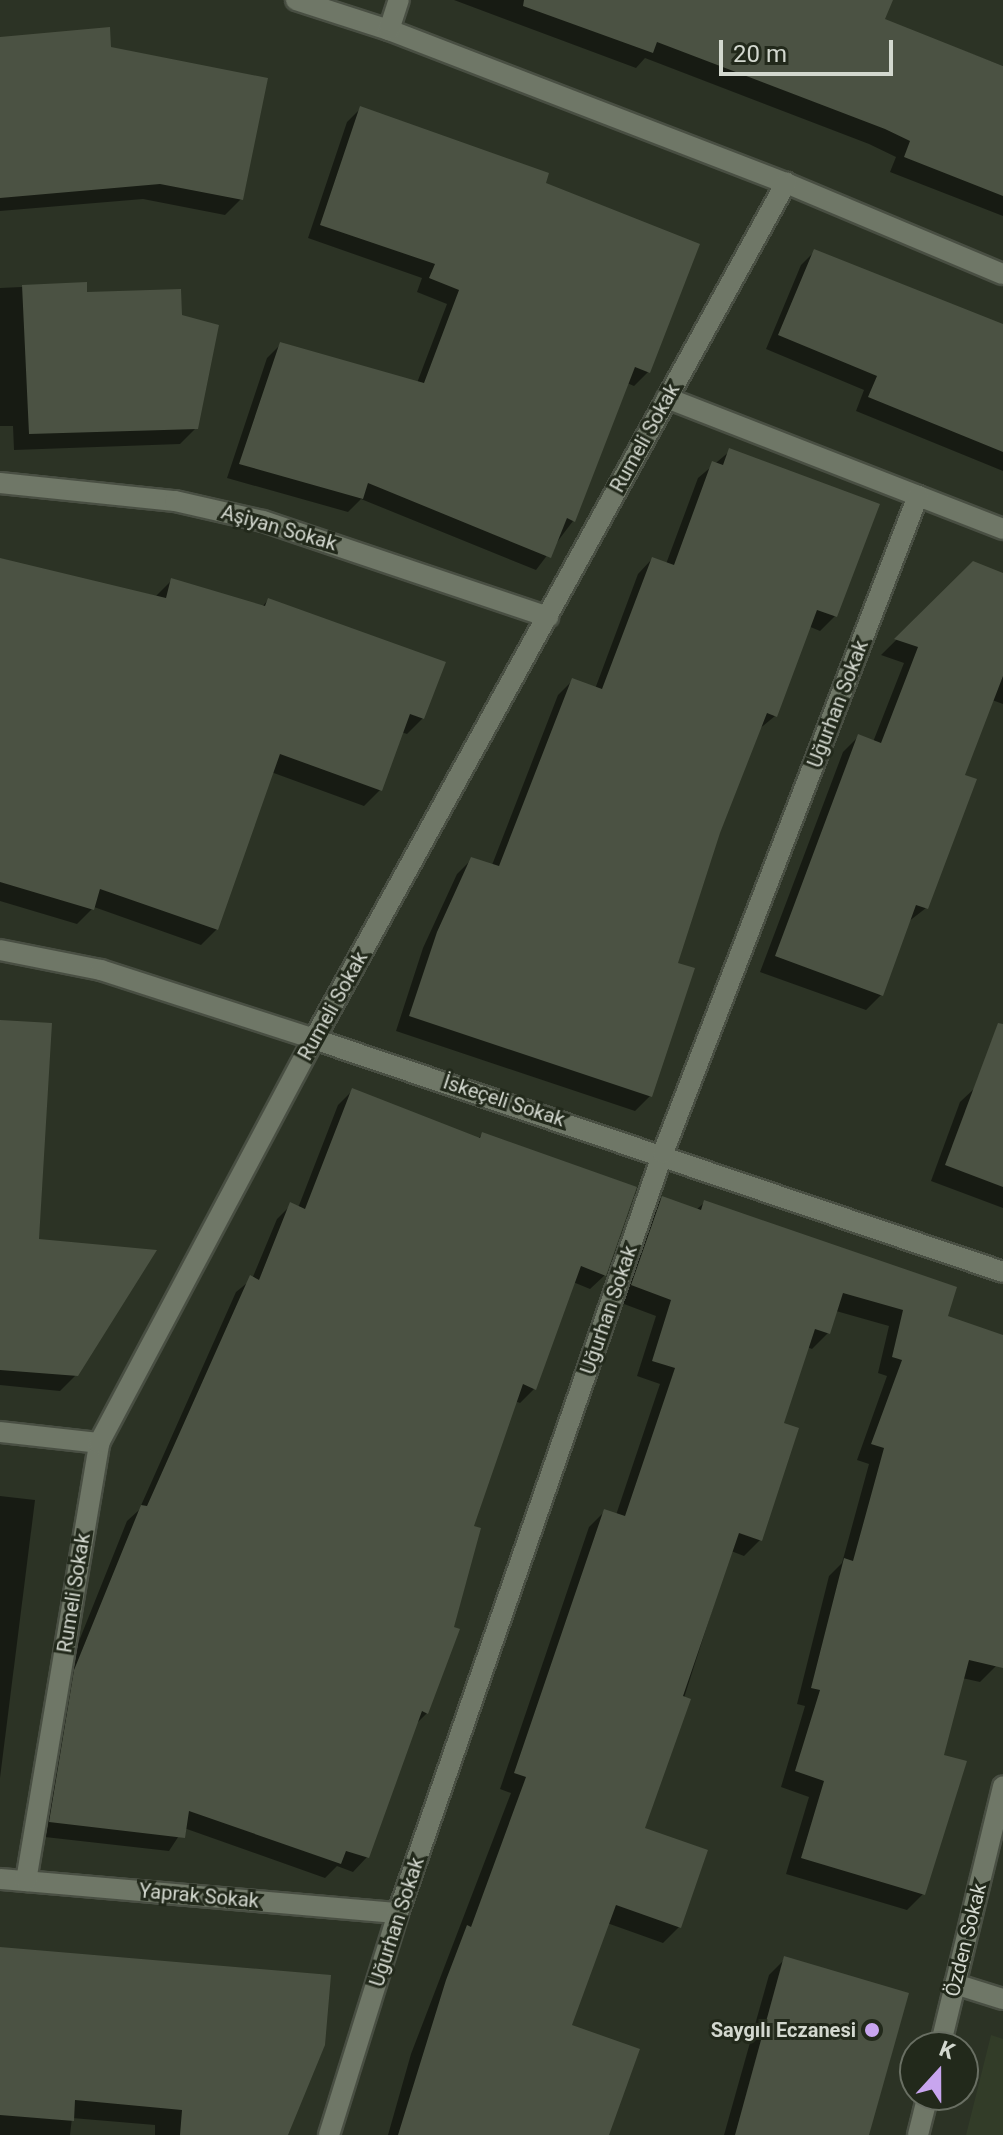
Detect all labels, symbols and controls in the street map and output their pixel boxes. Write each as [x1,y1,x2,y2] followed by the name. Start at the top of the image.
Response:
[723,24,897,74] scale bar
[733,40,787,68] text: 20 m
[605,379,685,497] street label: Rumeli Sokak
[219,500,339,556] street label: Aşiyan Sokak
[803,637,873,771] street label: Uğurhan Sokak
[293,947,373,1065] street label: Rumeli Sokak
[440,1070,568,1132] street label: İskeçeli Sokak
[576,1243,642,1377] street label: Uğurhan Sokak
[53,1532,95,1654] street label: Rumeli Sokak
[365,1854,429,1990] street label: Uğurhan Sokak
[138,1879,260,1913] street label: Yaprak Sokak
[940,1881,992,1999] street label: Özden Sokak
[711,2018,856,2042] place label: Saygılı Eczanesi
[863,2021,881,2039] marker: Saygılı Eczanesi
[899,2031,979,2111] north arrow
[936,2036,958,2064] text: K

